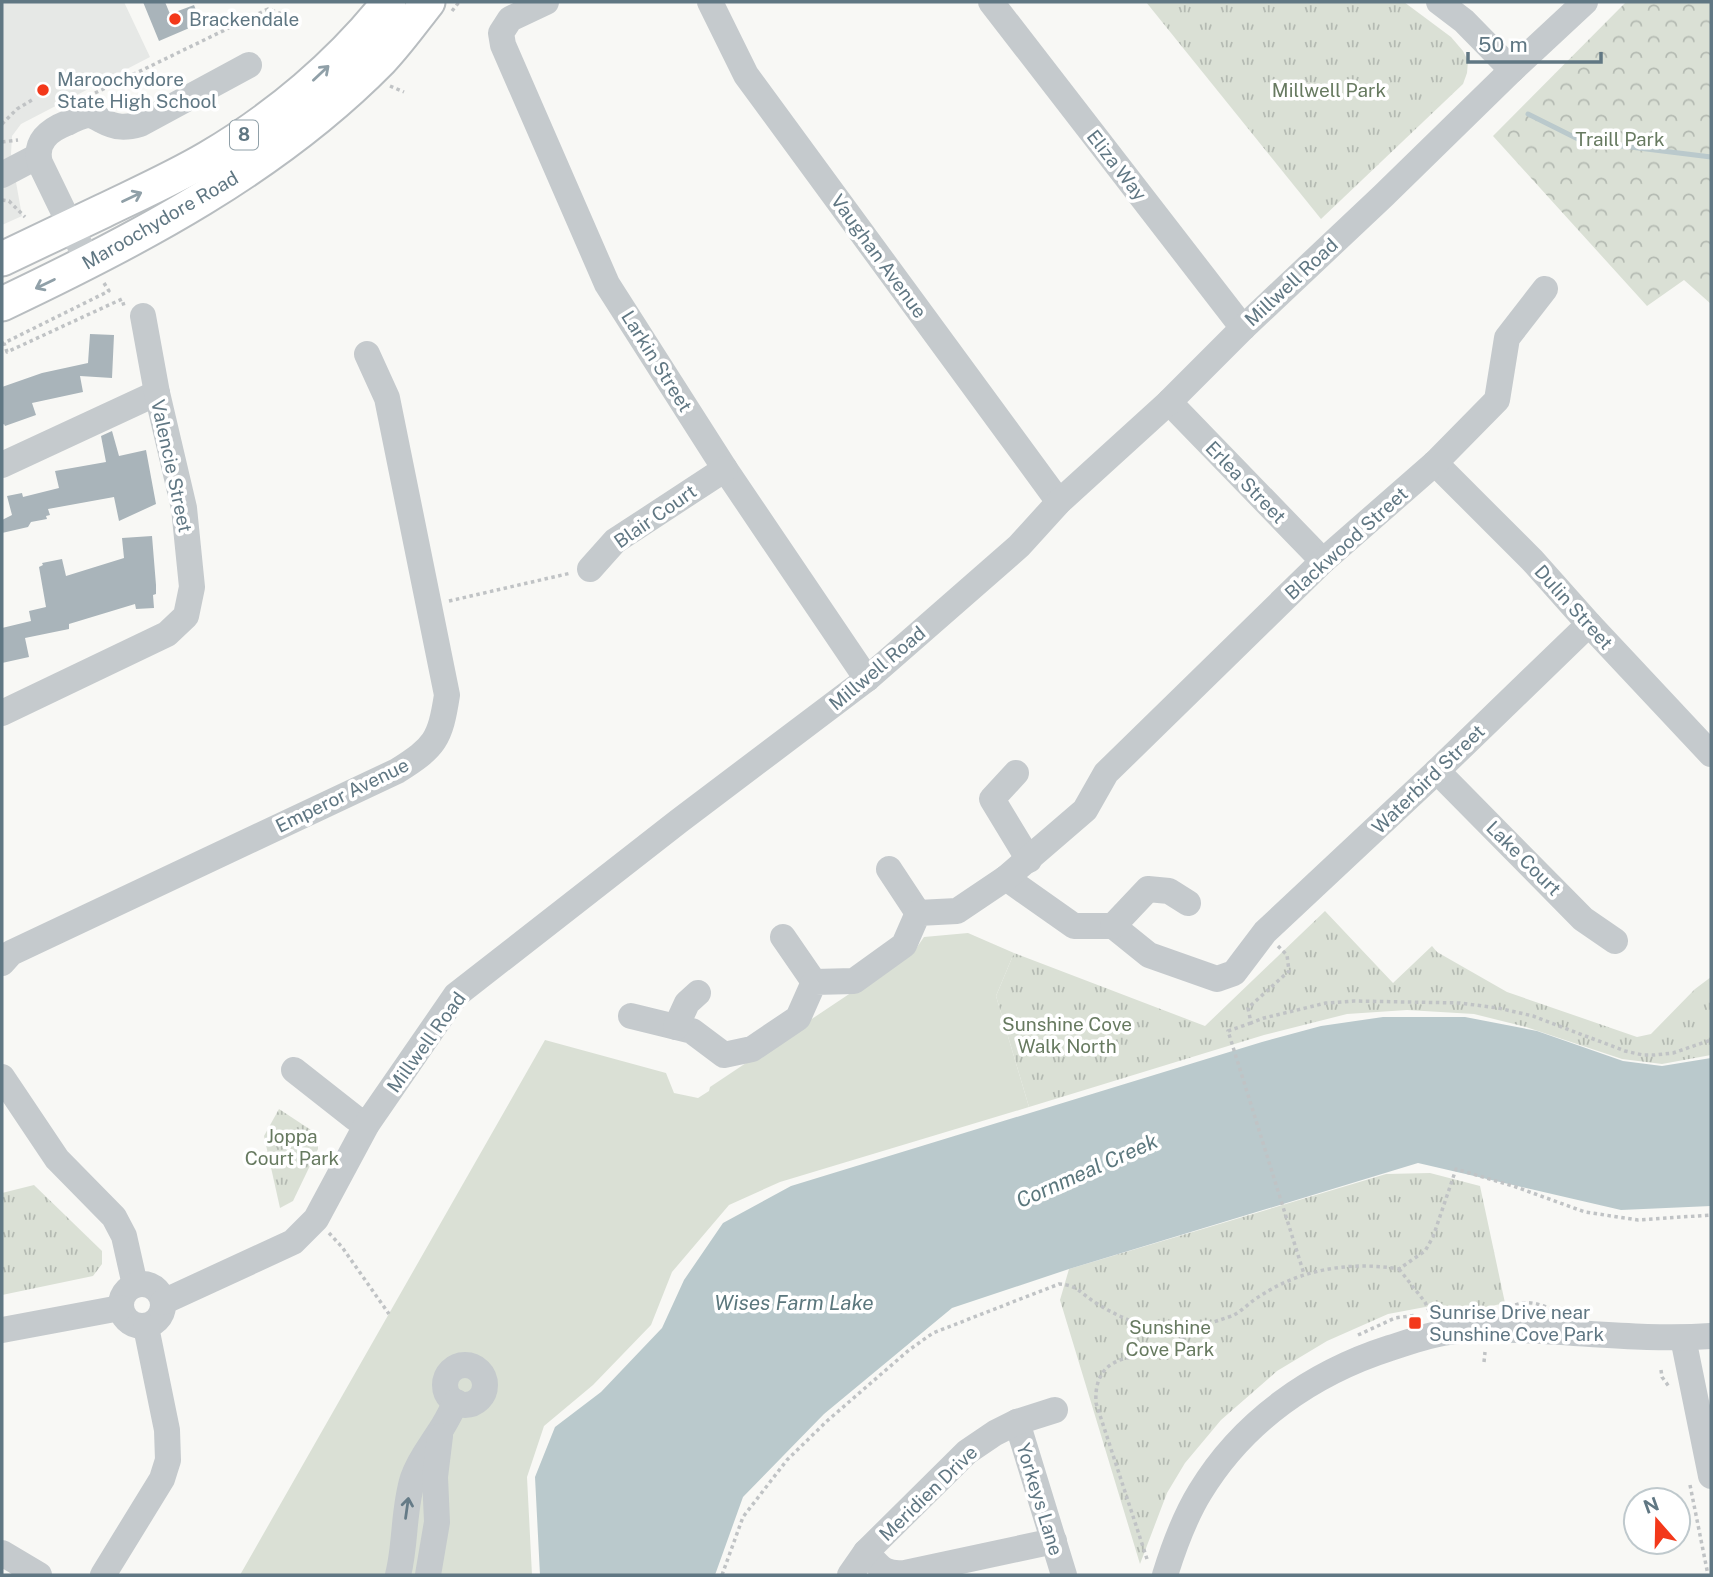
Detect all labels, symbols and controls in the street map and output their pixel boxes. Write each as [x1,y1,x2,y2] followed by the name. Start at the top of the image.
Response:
[189,8,299,30] place label: Brackendale
[167,11,183,27] marker: Brackendale
[1468,21,1601,65] scale bar
[1478,32,1528,57] text: 50 m
[312,65,329,82] one-way arrow
[57,68,217,112] place label: Maroochydore State High School
[1272,79,1386,101] park label: Millwell Park
[35,82,51,98] marker: Maroochydore State High School
[230,120,258,150] road number: 8
[1083,125,1151,205] street label: Eliza Way
[1575,128,1665,150] park label: Traill Park
[78,166,242,274] street label: Maroochydore Road
[121,190,142,204] one-way arrow
[827,190,931,322] street label: Vaughan Avenue
[1240,233,1342,331] street label: Millwell Road
[35,277,56,291] one-way arrow
[617,306,697,416] street label: Larkin Street
[147,398,197,534] street label: Valencie Street
[1201,436,1291,528] street label: Erlea Street
[610,480,700,552] street label: Blair Court
[1280,482,1412,604] street label: Blackwood Street
[1530,560,1618,654] street label: Dulin Street
[824,621,930,715] street label: Millwell Road
[1367,720,1489,838] street label: Waterbird Street
[272,753,412,837] street label: Emperor Avenue
[1482,816,1566,900] street label: Lake Court
[382,988,470,1096] street label: Millwell Road
[1002,1013,1132,1057] park label: Sunshine Cove Walk North
[245,1125,340,1169] park label: Joppa Court Park
[1012,1128,1162,1213] water label: Cornmeal Creek
[714,1290,874,1315] water label: Wises Farm Lake
[1429,1301,1604,1345] place label: Sunrise Drive near Sunshine Cove Park
[1407,1315,1423,1331] marker: Sunrise Drive near Sunshine Cove Park
[1126,1316,1215,1360] park label: Sunshine Cove Park
[1012,1440,1068,1558] street label: Yorkeys Lane
[874,1441,982,1545] street label: Meridien Drive
[1622,1486,1692,1556] north arrow
[1640,1492,1662,1518] text: N
[401,1497,414,1520] one-way arrow

